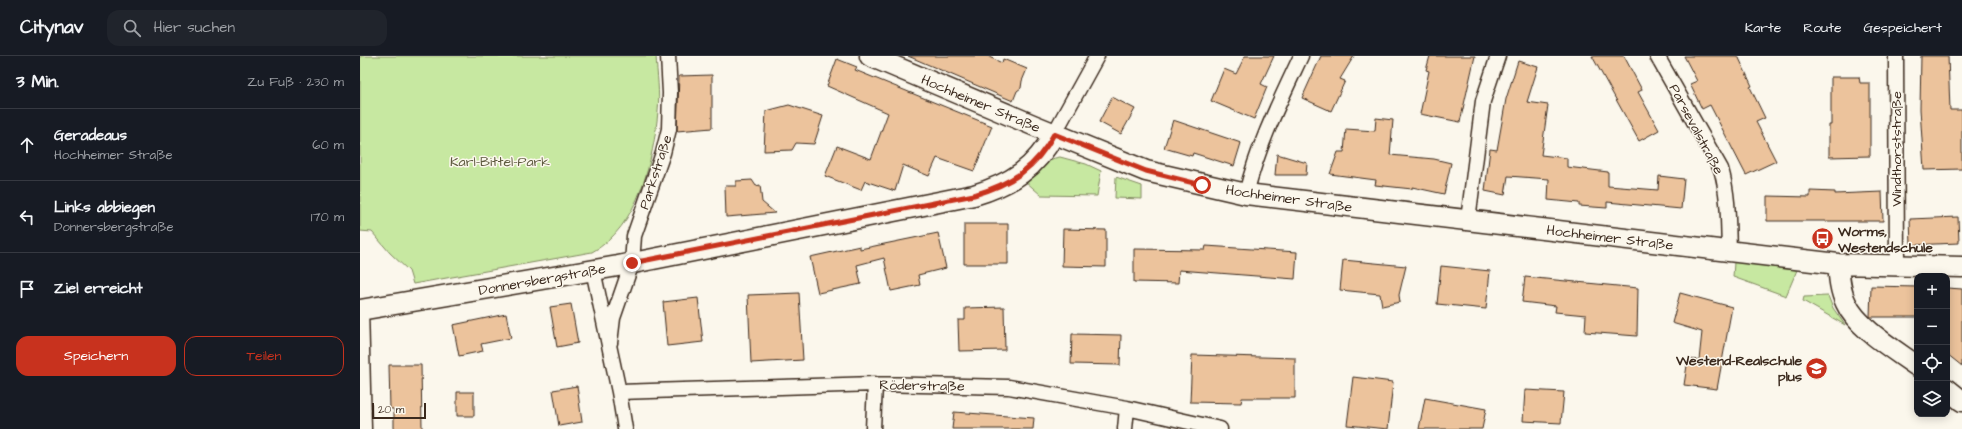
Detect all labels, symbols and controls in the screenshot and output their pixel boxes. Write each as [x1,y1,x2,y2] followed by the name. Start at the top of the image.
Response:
[107,10,387,46] search box
[20,14,83,41] text: Citynav
[121,17,143,39] icon: search
[153,17,235,38] text: Hier suchen
[1745,18,1781,38] text: Karte
[1803,18,1841,38] text: Route
[1863,18,1942,38] text: Gespeichert
[16,70,59,94] text: 3 Min.
[918,70,1044,138] street label: Hochheimer Straße
[247,73,344,91] text: Zu Fuß · 230 m
[1664,81,1729,179] street label: Parsevalstraße
[1887,91,1907,207] street label: Windthorststraße
[54,125,127,146] text: Geradeaus
[634,132,678,212] street label: Parkstraße
[16,134,38,156] icon: ahead
[312,136,344,154] text: 60 m
[54,146,173,164] text: Hochheimer Straße
[450,152,550,172] park label: Karl-Bittel-Park
[1193,176,1211,194] route start
[1224,180,1354,218] street label: Hochheimer Straße
[54,197,155,218] text: Links abbiegen
[16,206,38,228] icon: left
[311,208,344,226] text: 170 m
[54,218,174,236] text: Donnersbergstraße
[1545,220,1675,256] street label: Hochheimer Straße
[1837,222,1933,258] place label: Worms, Westendschule
[1809,226,1835,252] bus stop icon: Worms, Westendschule
[623,254,641,272] route end
[477,259,608,301] street label: Donnersbergstraße
[1914,273,1950,417] map controls
[1914,273,1950,309] button: +
[16,278,38,300] icon: arrive
[54,278,143,299] text: Ziel erreicht
[1914,309,1950,345] button: −
[16,336,176,376] button: Speichern
[184,336,344,376] button: Teilen
[1914,345,1950,381] button: locate
[1675,351,1802,387] place label: Westend-Realschule plus
[1804,355,1830,381] school or university icon: Westend-Realschule plus
[879,375,965,397] street label: Röderstraße
[1914,381,1950,417] button: layers
[372,401,426,420] scale bar
[378,402,404,417] text: 20 m

